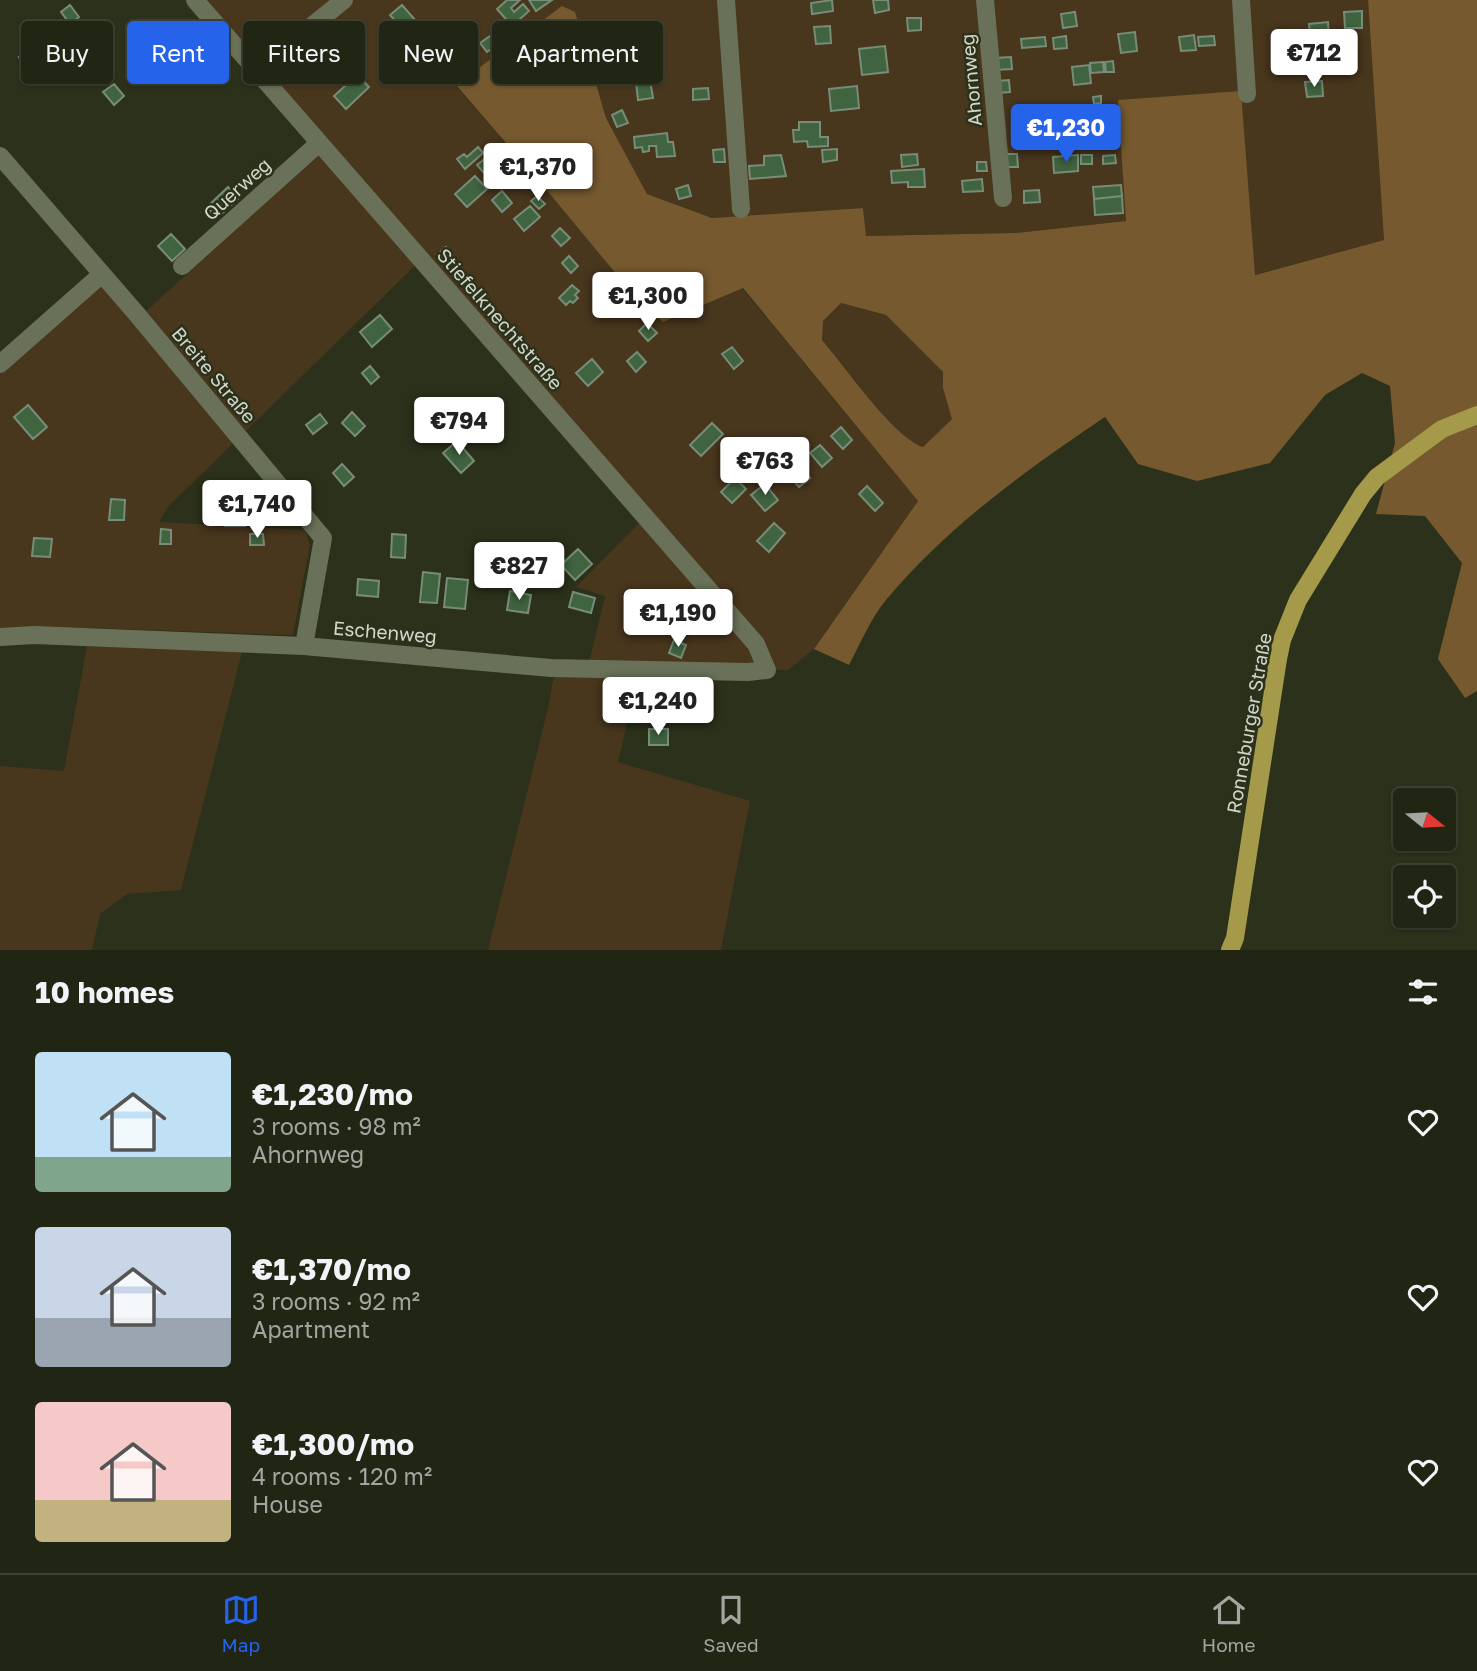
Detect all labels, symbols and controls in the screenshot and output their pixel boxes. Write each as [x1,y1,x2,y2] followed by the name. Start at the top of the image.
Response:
[21,21,113,84] chip: Buy
[127,21,229,84] chip: Rent
[243,21,365,84] chip: Filters
[379,21,478,84] chip: New
[492,21,663,84] chip: Apartment
[1273,29,1355,89] pin: €712
[955,33,986,127] street label: Ahornweg
[1287,38,1341,66] text: €712
[1009,104,1123,164] pin: €1,230
[1027,113,1105,141] text: €1,230
[481,144,595,203] pin: €1,370
[500,152,576,180] text: €1,370
[198,153,275,225] street label: Querweg
[433,243,568,394] street label: Stiefelknechtstraße
[591,272,705,332] pin: €1,300
[608,281,688,309] text: €1,300
[167,322,261,428] street label: Breite Straße
[418,398,500,457] pin: €794
[430,406,488,434] text: €794
[724,438,806,497] pin: €763
[736,446,794,474] text: €763
[200,480,314,540] pin: €1,740
[218,489,296,517] text: €1,740
[478,542,560,602] pin: €827
[490,551,548,579] text: €827
[621,590,735,649] pin: €1,190
[640,598,716,626] text: €1,190
[332,616,438,647] street label: Eschenweg
[1221,631,1276,815] street label: Ronneburger Straße
[601,678,715,737] pin: €1,240
[619,686,697,714] text: €1,240
[1393,788,1456,850] north arrow
[1393,788,1456,928] map controls
[1393,865,1456,928] button: locate
[1404,973,1442,1011] icon: filters
[35,974,174,1010] text: 10 homes
[252,1076,413,1112] text: €1,230/mo
[91,1080,175,1164] icon: home
[1404,1103,1442,1141] icon: heart
[252,1112,421,1140] text: 3 rooms · 98 m²
[252,1140,364,1168] text: Ahornweg
[252,1251,411,1287] text: €1,370/mo
[91,1255,175,1339] icon: home
[1404,1278,1442,1316] icon: heart
[252,1287,420,1315] text: 3 rooms · 92 m²
[252,1315,370,1343] text: Apartment
[252,1426,414,1462] text: €1,300/mo
[91,1430,175,1514] icon: home
[1404,1453,1442,1491] icon: heart
[252,1462,432,1490] text: 4 rooms · 120 m²
[252,1490,323,1518] text: House
[222,1591,260,1656] tab: Map
[703,1591,759,1656] tab: Saved
[1202,1591,1255,1656] tab: Home

